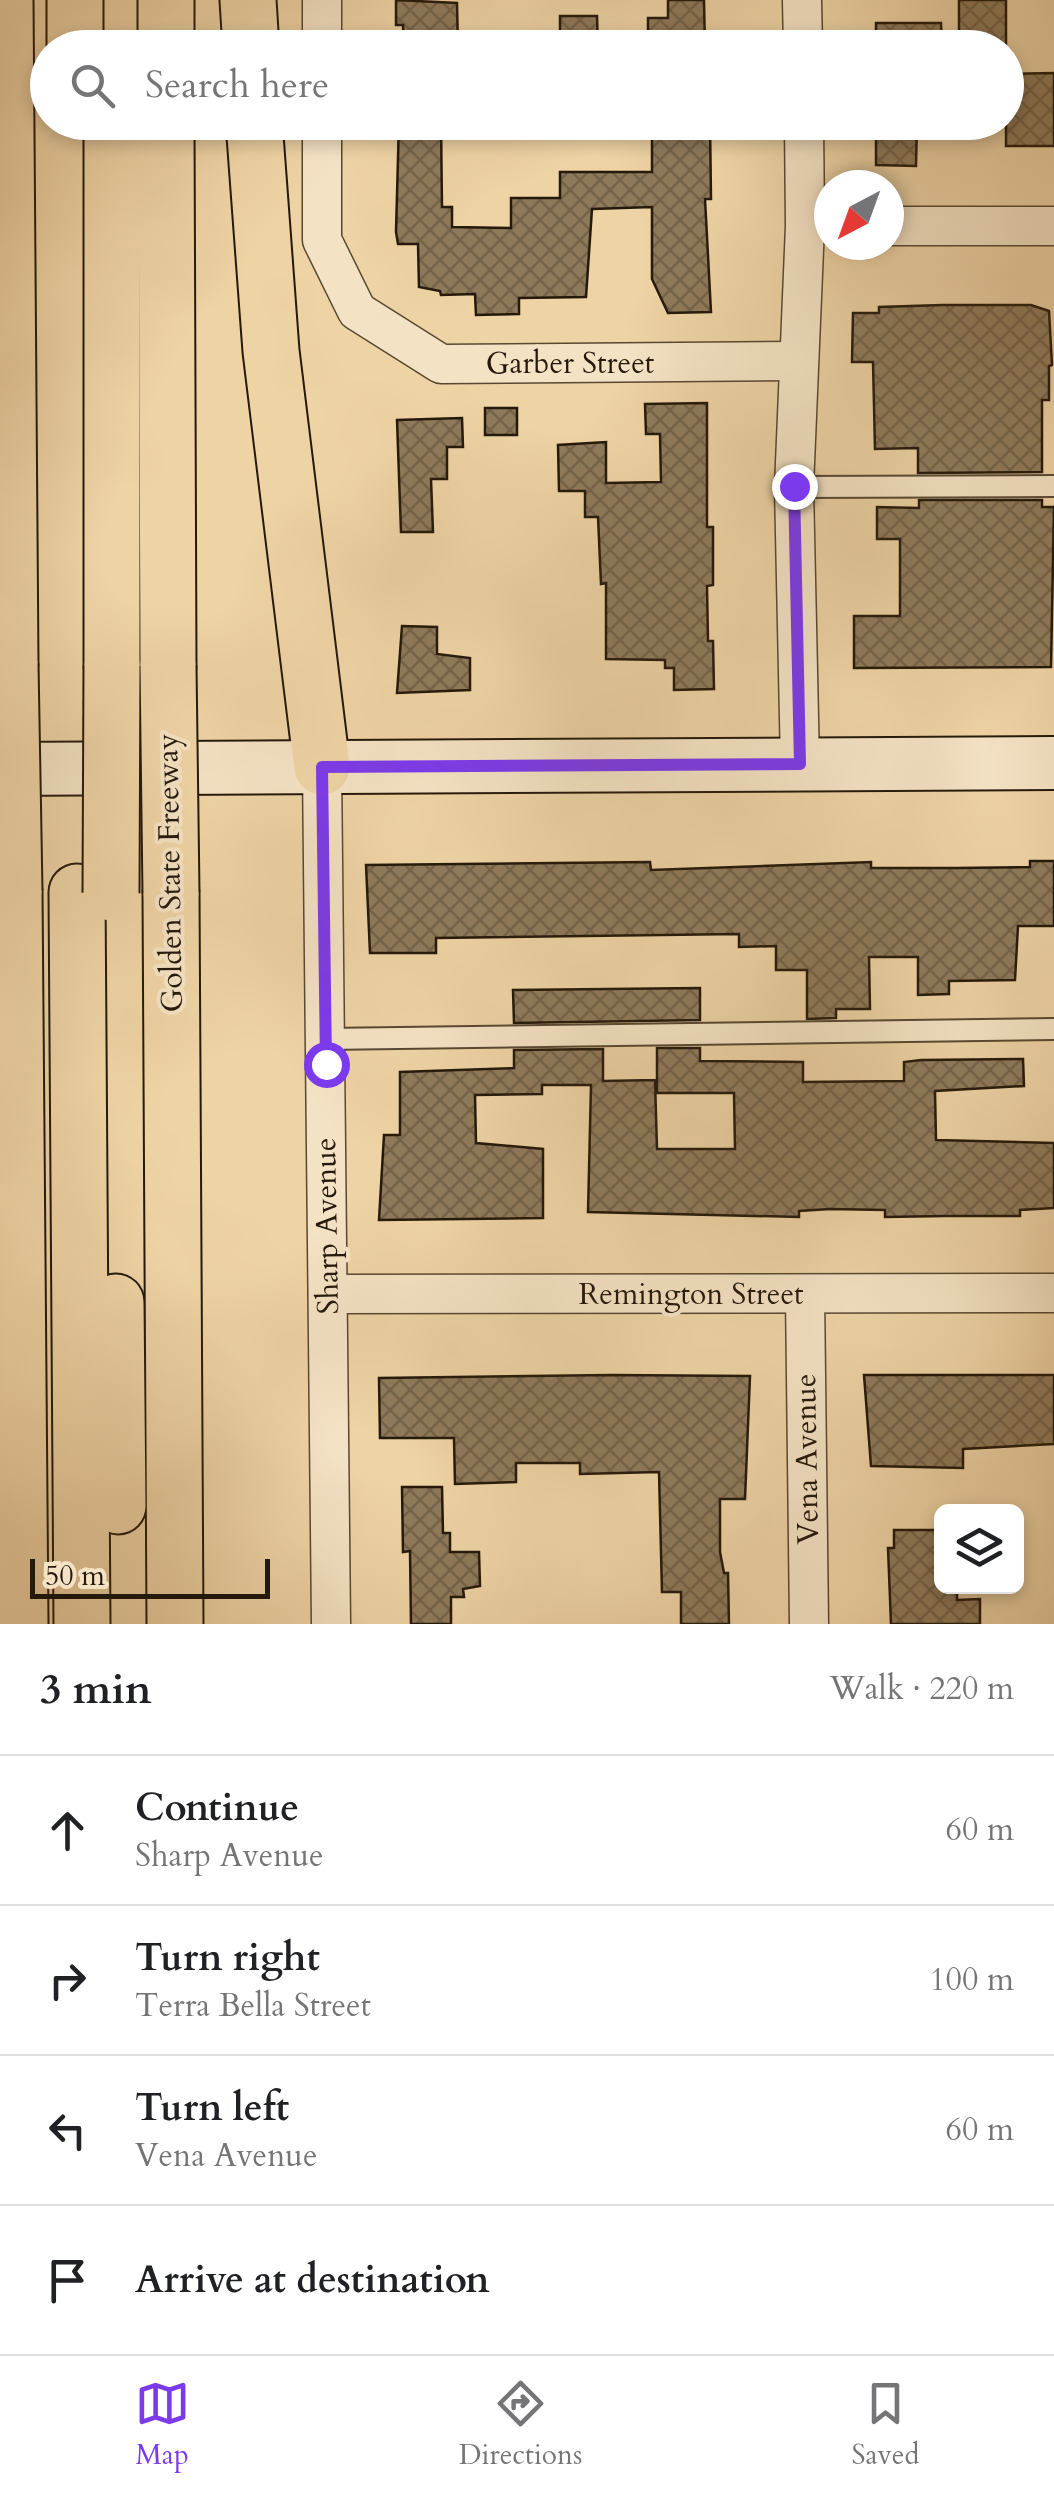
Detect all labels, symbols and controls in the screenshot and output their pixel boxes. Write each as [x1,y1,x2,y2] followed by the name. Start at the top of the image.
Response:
[30,30,1024,140] search box
[65,58,120,113] icon: search
[145,59,329,111] text: Search here
[814,170,904,260] north arrow
[486,343,655,384] street label: Garber Street
[772,464,818,510] route end
[147,733,193,1013] street label: Golden State Freeway
[304,1042,350,1088] route start
[305,1137,349,1315] street label: Sharp Avenue
[578,1274,804,1315] street label: Remington Street
[785,1373,829,1545] street label: Vena Avenue
[934,1504,1024,1594] map controls
[934,1504,1024,1594] button: layers
[30,1554,270,1598] scale bar
[45,1557,105,1595] text: 50 m
[40,1661,152,1718] text: 3 min
[829,1667,1014,1711] text: Walk · 220 m
[135,1782,299,1834] text: Continue
[40,1803,95,1858] icon: ahead
[946,1808,1014,1852] text: 60 m
[135,1834,323,1878] text: Sharp Avenue
[135,1932,320,1984] text: Turn right
[40,1953,95,2008] icon: right
[929,1958,1014,2002] text: 100 m
[135,1984,371,2028] text: Terra Bella Street
[135,2082,289,2134] text: Turn left
[40,2103,95,2158] icon: left
[946,2108,1014,2152] text: 60 m
[135,2134,317,2178] text: Vena Avenue
[40,2253,95,2308] icon: arrive
[135,2254,490,2306] text: Arrive at destination
[135,2376,190,2474] tab: Map
[459,2376,582,2474] tab: Directions
[851,2376,919,2474] tab: Saved

